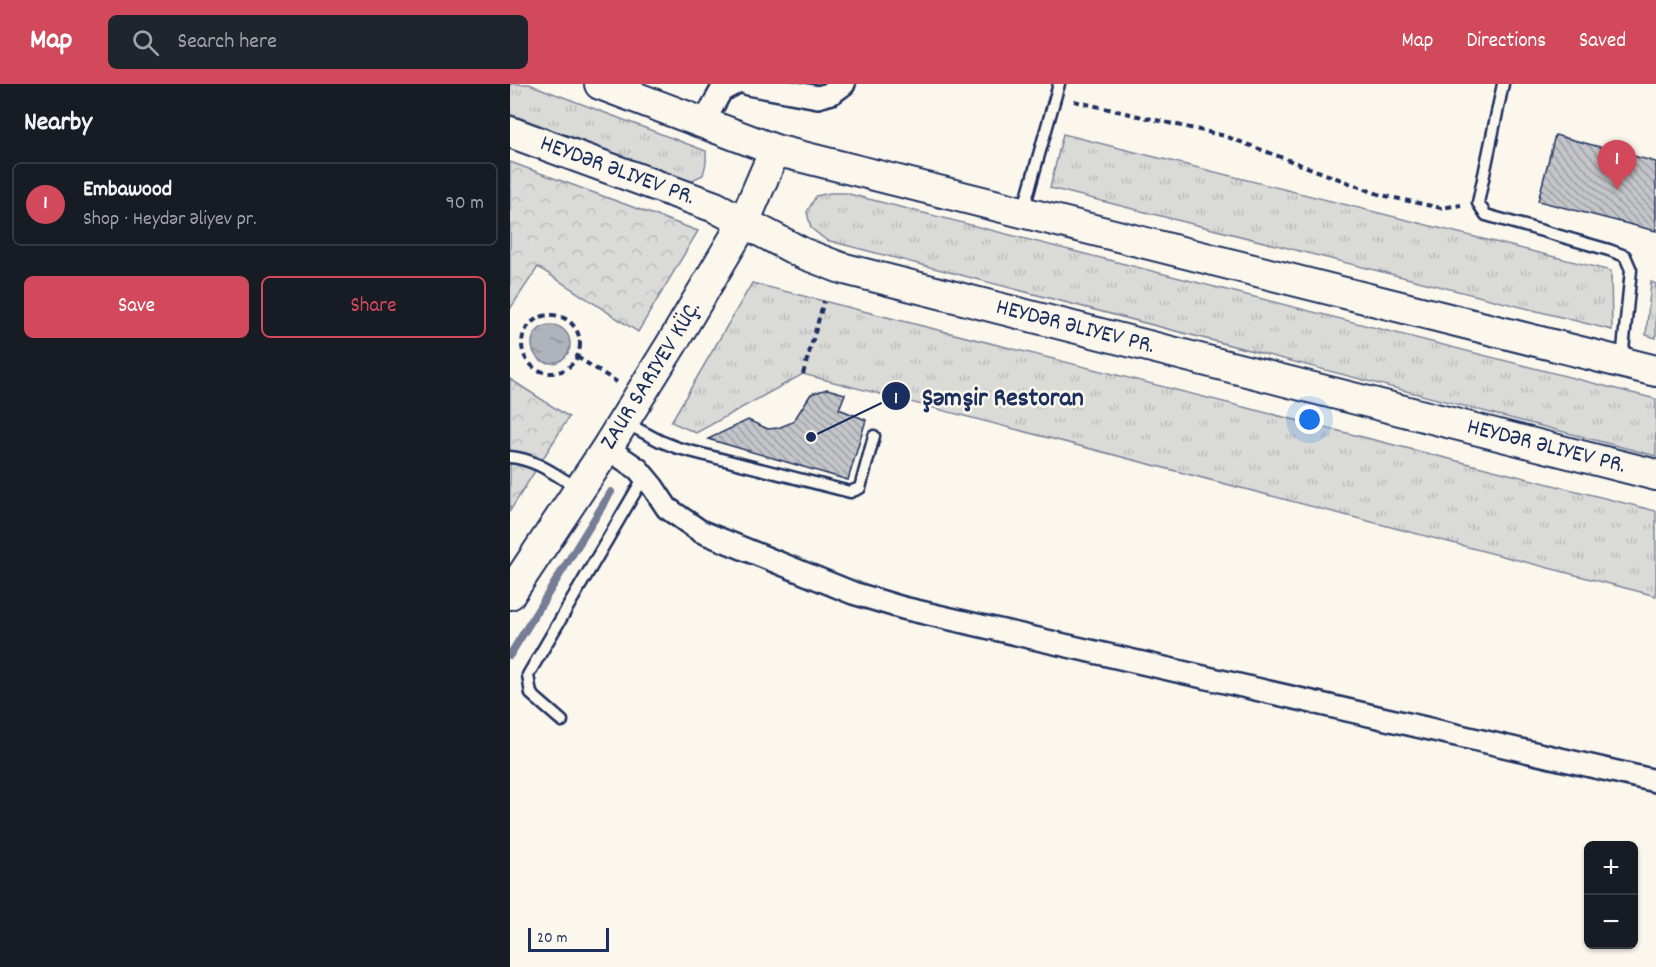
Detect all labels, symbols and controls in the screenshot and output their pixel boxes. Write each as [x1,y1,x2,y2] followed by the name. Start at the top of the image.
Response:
[108,15,528,69] search box
[30,22,72,62] text: Map
[129,26,162,59] icon: search
[177,27,277,58] text: Search here
[1402,27,1433,57] text: Map
[1466,27,1546,57] text: Directions
[1579,27,1626,57] text: Saved
[24,105,92,142] text: Nearby
[535,127,699,215] street label: HEYDƏR ƏLIYEV PR.
[1598,141,1636,190] pin: 1
[83,175,172,206] text: Embawood
[43,190,48,218] text: 1
[446,190,484,218] text: 90 m
[83,206,257,234] text: Shop · Heydər Əliyev pr.
[24,276,249,338] button: Save
[261,276,486,338] button: Share
[992,291,1158,364] street label: HEYDƏR ƏLIYEV PR.
[593,295,710,457] street label: ZAUR SARIYEV KÜÇ.
[881,374,1096,418] callout: Şəmşir Restoran
[922,381,1084,418] text: Şəmşir Restoran
[894,387,898,412] text: 1
[1295,405,1324,434] your location
[1463,411,1629,484] street label: HEYDƏR ƏLIYEV PR.
[1584,841,1638,949] map controls
[1584,841,1638,895] button: +
[1584,895,1638,949] button: −
[528,925,609,952] scale bar
[537,927,567,950] text: 20 m

